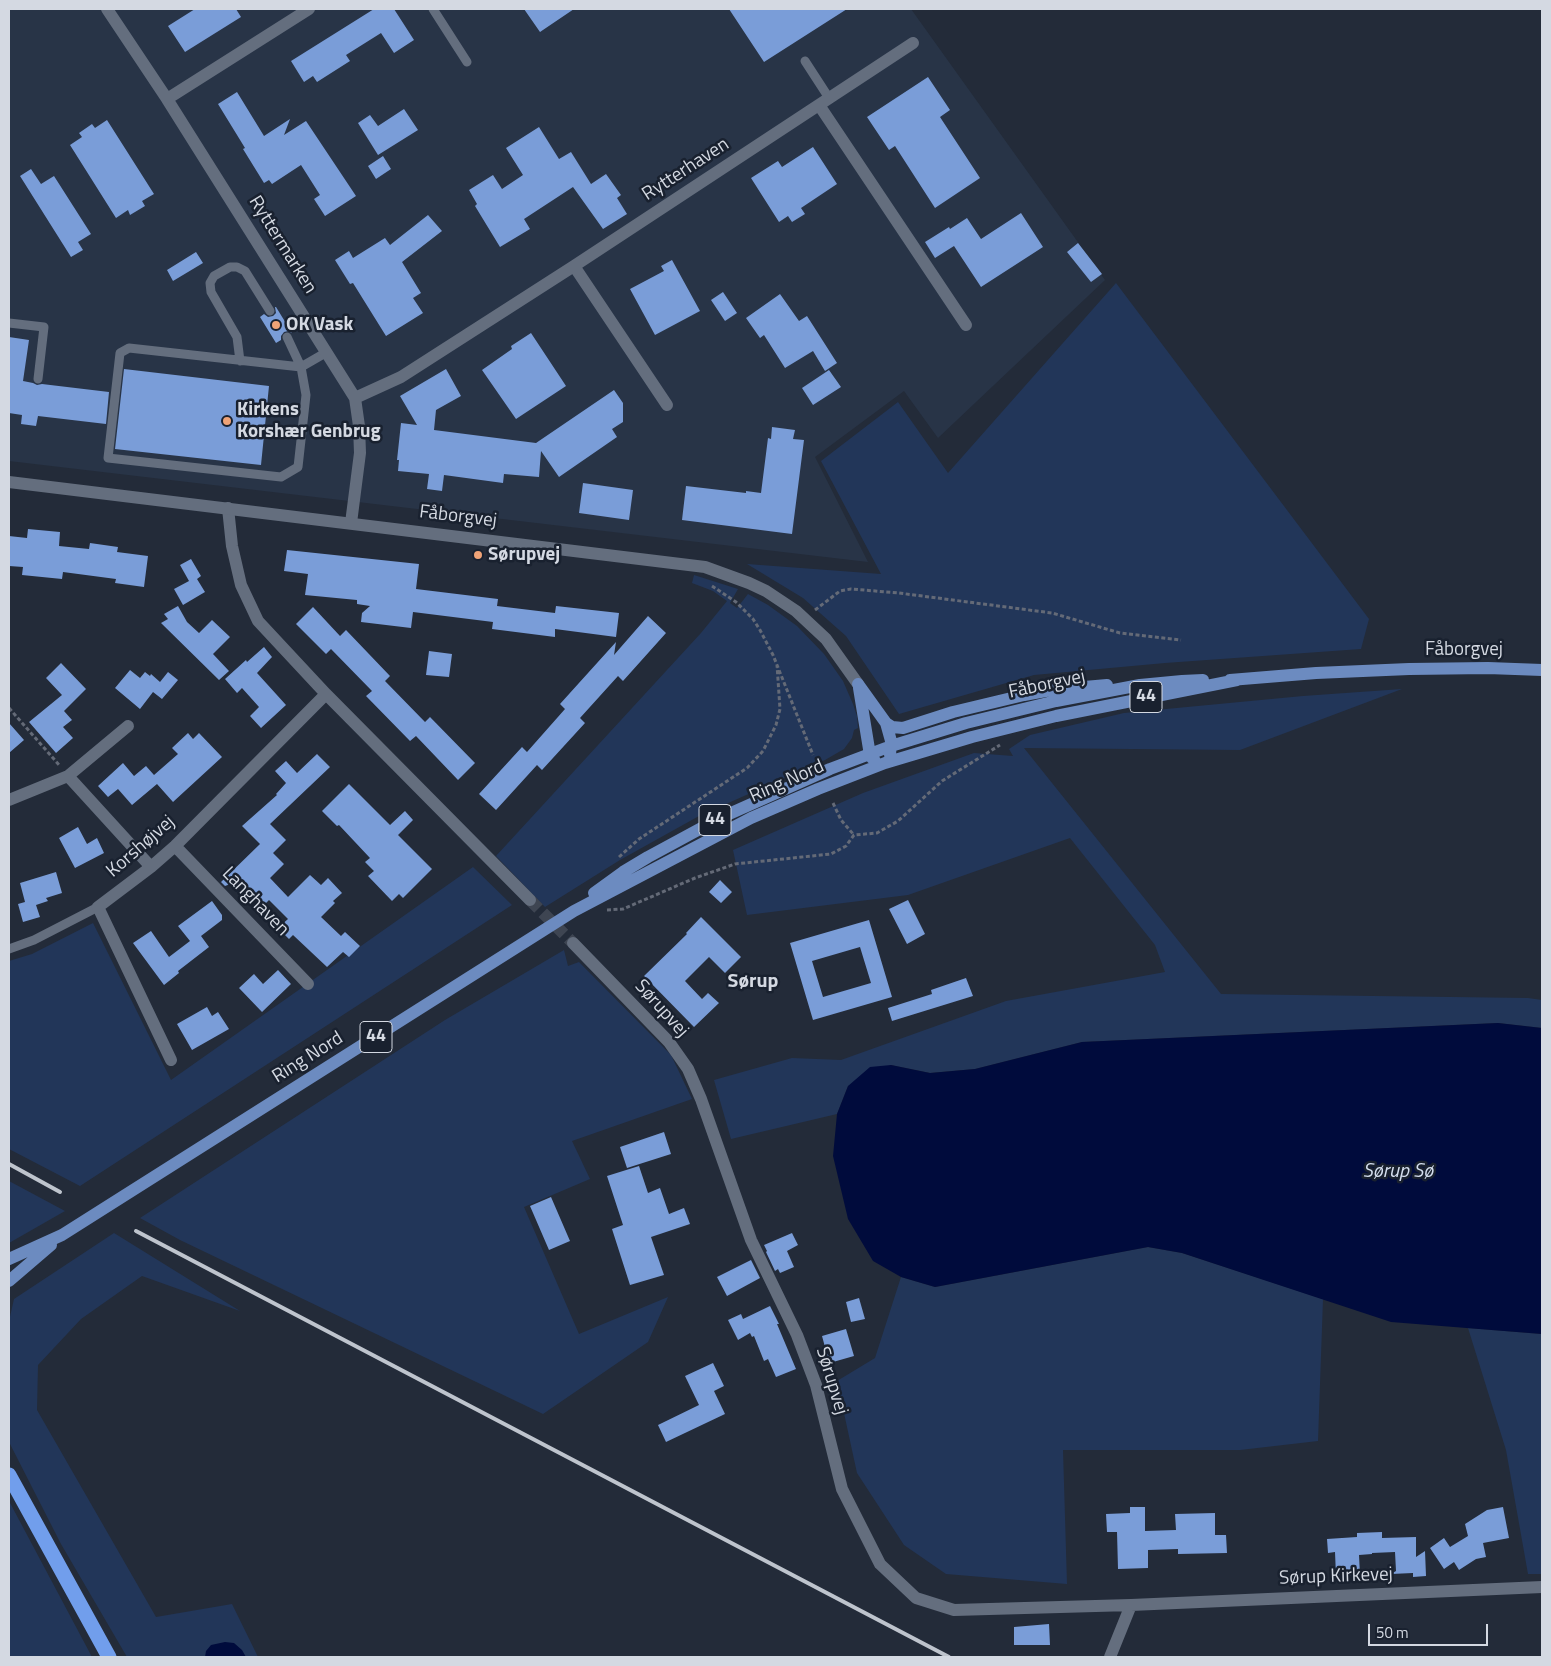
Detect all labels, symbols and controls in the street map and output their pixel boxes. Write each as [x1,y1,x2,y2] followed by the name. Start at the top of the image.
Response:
[638,134,734,206] street label: Rytterhaven
[243,192,321,298] street label: Ryttermarken
[286,314,353,336] place label: OK Vask
[270,319,282,331] marker: OK Vask
[237,399,381,443] place label: Kirkens Korshær Genbrug
[221,415,233,427] marker: Kirkens Korshær Genbrug
[418,501,498,533] street label: Fåborgvej
[488,544,560,566] place label: Sørupvej
[472,549,484,561] marker: Sørupvej
[1425,639,1503,661] street label: Fåborgvej
[1007,666,1087,704] street label: Fåborgvej
[1130,682,1162,712] road number: 44
[746,755,828,809] street label: Ring Nord
[699,804,731,836] road number: 44
[102,811,180,883] street label: Korshøjvej
[217,863,293,941] street label: Langhaven
[728,970,778,994] district label: Sørup
[629,976,693,1042] street label: Sørupvej
[360,1022,392,1052] road number: 44
[268,1027,348,1089] street label: Ring Nord
[1363,1160,1433,1184] water label: Sørup Sø
[810,1344,852,1418] street label: Sørupvej
[1279,1564,1393,1590] street label: Sørup Kirkevej
[1371,1614,1491,1646] scale bar
[1376,1621,1409,1644] text: 50 m

